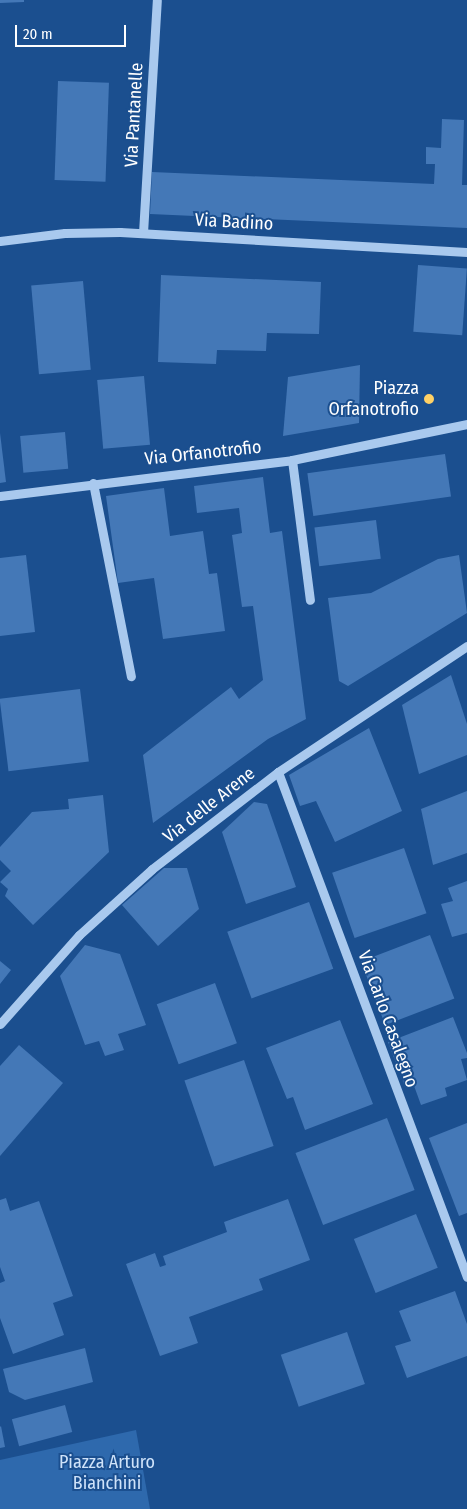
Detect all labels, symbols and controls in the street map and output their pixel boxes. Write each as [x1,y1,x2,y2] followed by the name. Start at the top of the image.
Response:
[18,15,129,47] scale bar
[23,25,53,43] text: 20 m
[120,62,148,168] street label: Via Pantanelle
[194,209,274,235] street label: Via Badino
[328,378,419,420] place label: Piazza Orfanotrofio
[423,393,435,405] marker: Piazza Orfanotrofio
[144,436,262,470] street label: Via Orfanotrofio
[159,763,259,847] street label: Via delle Arene
[353,948,423,1090] street label: Via Carlo Casalegno
[59,1452,155,1495] park label: Piazza Arturo Bianchini

